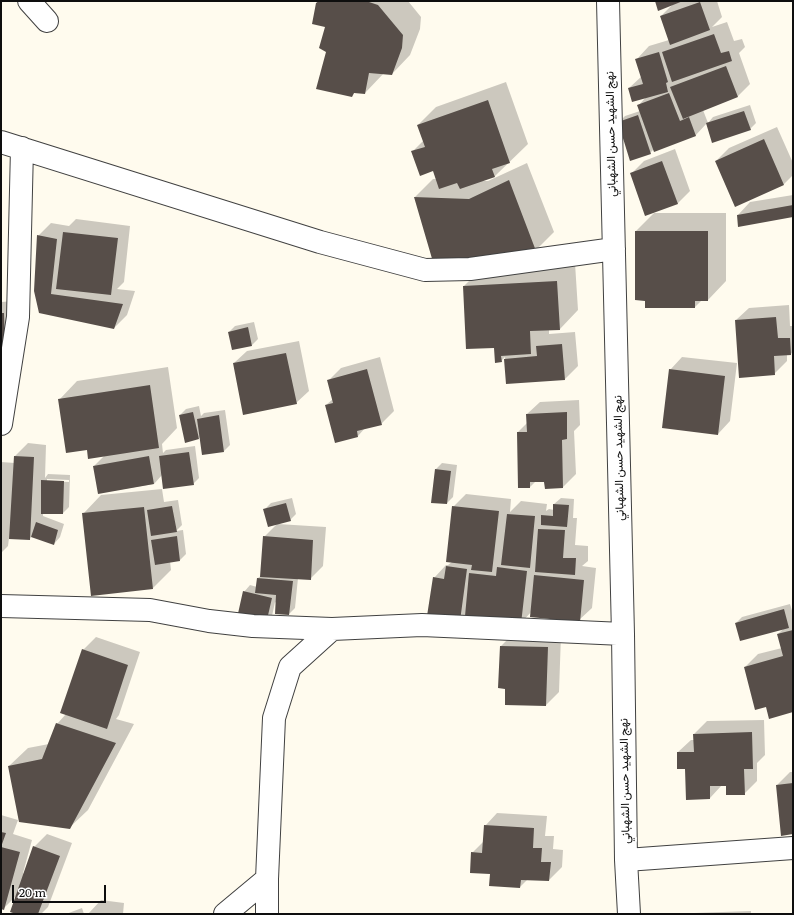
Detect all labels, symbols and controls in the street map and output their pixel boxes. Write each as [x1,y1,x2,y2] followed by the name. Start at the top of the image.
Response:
[603,71,619,197] street label: نهج الشهيد حسن الشهباني
[611,395,627,521] street label: نهج الشهيد حسن الشهباني
[617,718,633,844] street label: نهج الشهيد حسن الشهباني
[14,877,108,903] scale bar
[19,883,46,901] text: 20 m

